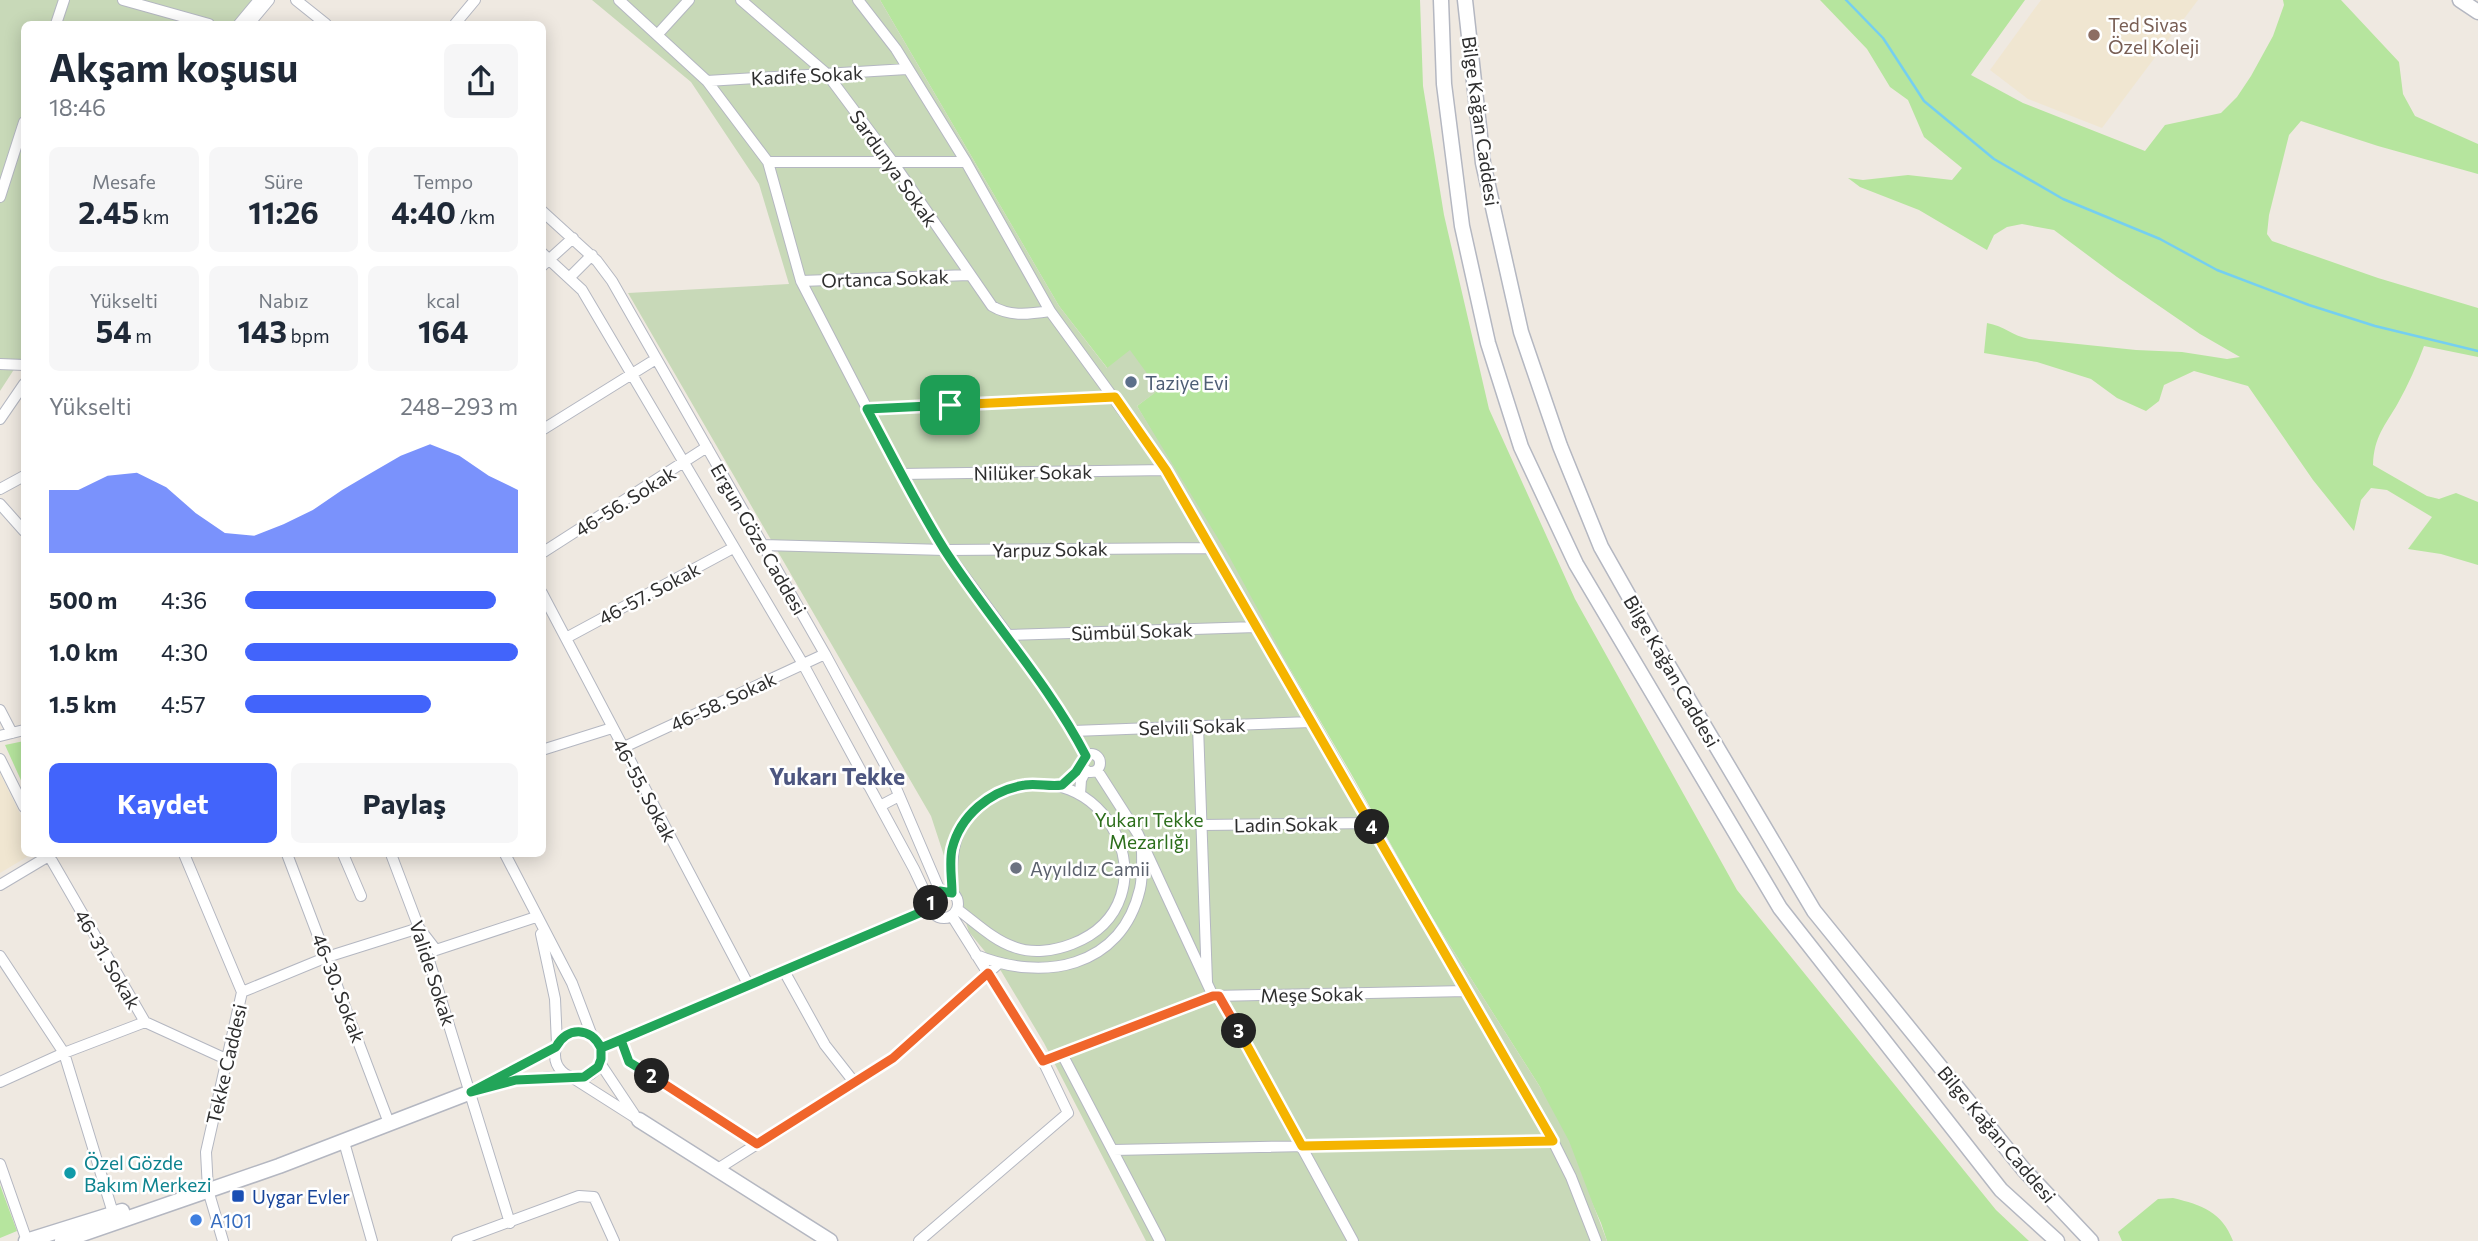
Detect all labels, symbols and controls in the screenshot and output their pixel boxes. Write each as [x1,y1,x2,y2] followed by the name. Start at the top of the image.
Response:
[2108,13,2199,58] place label: Ted Sivas Özel Koleji
[2086,27,2102,43] marker: Ted Sivas Özel Koleji
[1458,34,1504,208] street label: Bilge Kağan Caddesi
[49,43,298,90] text: Akşam koşusu
[444,44,518,118] button: share
[750,61,864,89] street label: Kadife Sokak
[49,93,106,121] text: 18:46
[845,105,943,231] street label: Sardunya Sokak
[92,170,156,193] text: Mesafe
[264,170,303,193] text: Süre
[413,170,473,193] text: Tempo
[78,193,139,230] text: 2.45
[248,193,319,230] text: 11:26
[391,193,456,230] text: 4:40
[139,205,169,228] text: km
[456,205,495,228] text: /km
[821,264,949,292] street label: Ortanca Sokak
[90,289,158,312] text: Yükselti
[259,289,308,312] text: Nabız
[426,289,460,312] text: kcal
[96,312,132,349] text: 54
[237,312,287,349] text: 143
[418,312,468,349] text: 164
[132,324,152,347] text: m
[287,324,330,347] text: bpm
[1145,371,1229,394] place label: Taziye Evi
[1123,374,1139,390] marker: Taziye Evi
[920,375,980,435] pin
[931,386,969,424] icon: arrive
[49,392,132,420] text: Yükselti
[400,392,518,420] text: 248–293 m
[706,459,812,619] street label: Ergun Göze Caddesi
[973,459,1093,485] street label: Nilüker Sokak
[570,461,680,541] street label: 46-56. Sokak
[992,536,1108,562] street label: Yarpuz Sokak
[594,557,704,629] street label: 46-57. Sokak
[49,586,117,614] text: 500 m
[161,586,207,614] text: 4:36
[1619,591,1725,751] street label: Bilge Kağan Caddesi
[1071,617,1193,645] street label: Sümbül Sokak
[49,638,118,666] text: 1.0 km
[161,638,208,666] text: 4:30
[666,666,780,736] street label: 46-58. Sokak
[49,690,117,718] text: 1.5 km
[161,690,206,718] text: 4:57
[1138,713,1246,739] street label: Selvili Sokak
[608,734,682,846] street label: 46-55. Sokak
[769,762,905,790] district label: Yukarı Tekke
[49,763,277,843] button: Kaydet
[291,763,518,843] button: Paylaş
[1094,808,1204,853] park label: Yukarı Tekke Mezarlığı
[1354,810,1390,844] pin: 4
[1234,812,1338,836] street label: Ladin Sokak
[1366,815,1377,838] text: 4
[1030,857,1150,880] place label: Ayyıldız Camii
[1008,860,1024,876] marker: Ayyıldız Camii
[914,886,948,920] pin: 1
[926,891,935,914] text: 1
[70,905,146,1013] street label: 46-31. Sokak
[405,917,461,1029] street label: Valide Sokak
[308,930,370,1046] street label: 46-30. Sokak
[1260,982,1364,1006] street label: Meşe Sokak
[201,1001,251,1127] street label: Tekke Caddesi
[1222,1014,1256,1048] pin: 3
[1233,1019,1244,1042] text: 3
[634,1058,670,1094] pin: 2
[1933,1061,2061,1207] street label: Bilge Kağan Caddesi
[646,1064,657,1087] text: 2
[84,1151,212,1196] place label: Özel Gözde Bakım Merkezi
[62,1165,78,1181] marker: Özel Gözde Bakım Merkezi
[252,1185,350,1208] place label: Uygar Evler
[230,1188,246,1204] marker: Uygar Evler
[210,1209,252,1232] place label: A101
[188,1212,204,1228] marker: A101

